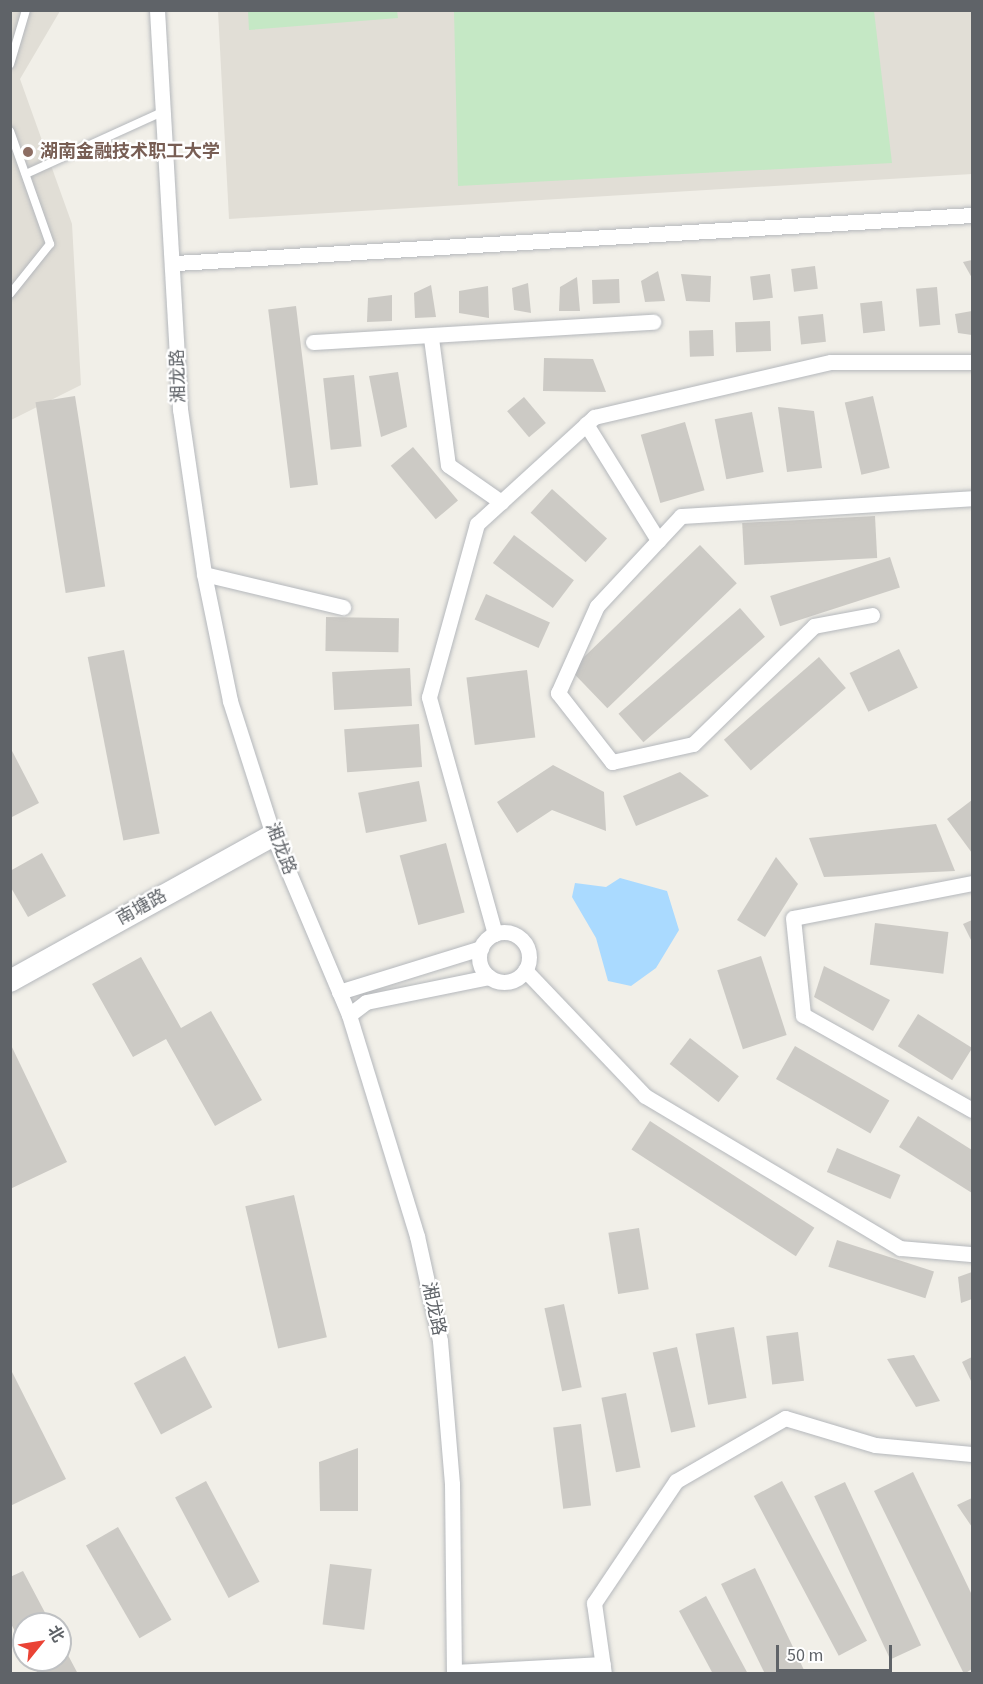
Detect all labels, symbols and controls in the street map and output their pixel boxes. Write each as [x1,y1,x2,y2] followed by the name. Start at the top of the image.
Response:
[40,141,220,163] place label: 湖南金融技术职工大学
[21,145,35,159] marker: 湖南金融技术职工大学
[167,349,191,403] street label: 湘龙路
[260,820,300,878] street label: 湘龙路
[113,885,171,931] street label: 南塘路
[417,1280,449,1338] street label: 湘龙路
[12,1612,72,1672] north arrow
[42,1622,69,1646] text: 北
[779,1633,894,1671] scale bar
[787,1643,823,1668] text: 50 m

